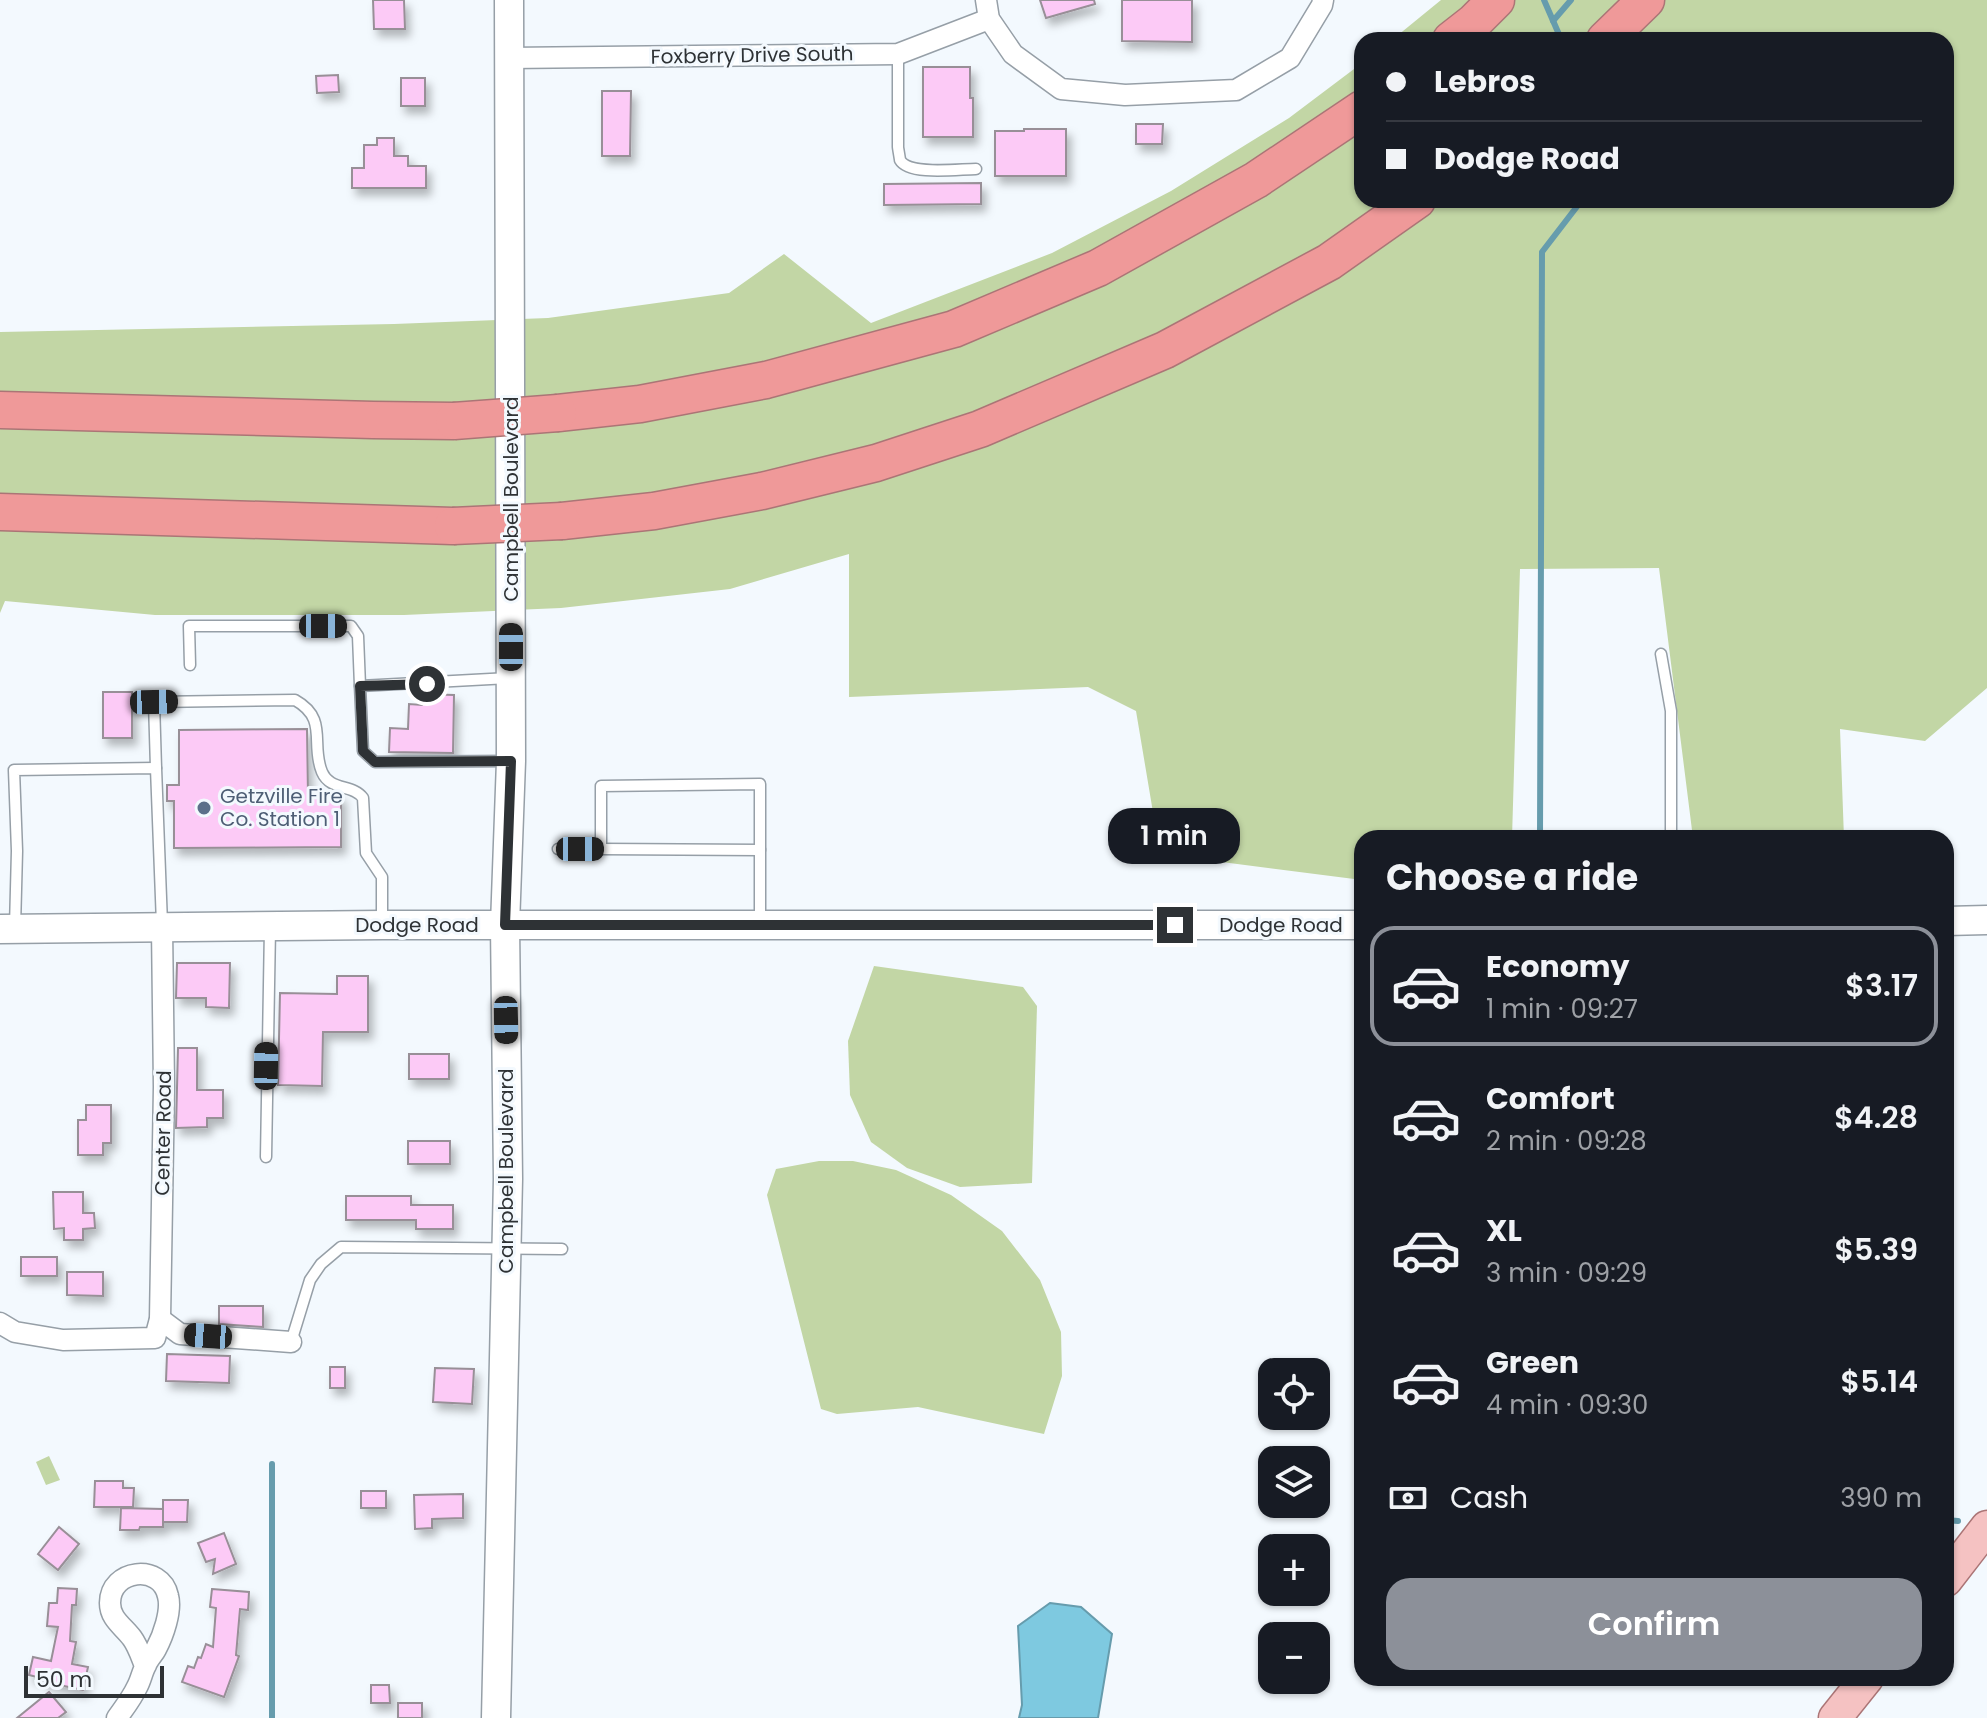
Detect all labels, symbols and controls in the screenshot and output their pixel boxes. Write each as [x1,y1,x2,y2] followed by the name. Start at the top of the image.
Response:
[650,39,854,71] street label: Foxberry Drive South
[1434,60,1536,103] text: Lebros
[1434,137,1620,180] text: Dodge Road
[497,396,525,602] street label: Campbell Boulevard
[299,614,347,638] car
[499,623,523,671] car
[409,666,445,702] route start
[130,690,178,714] car
[220,782,343,833] place label: Getzville Fire Co. Station 1
[195,799,213,817] marker: Getzville Fire Co. Station 1
[1109,809,1241,865] callout: 1 min
[1140,818,1208,854] text: 1 min
[556,837,604,861] car
[1386,852,1638,903] text: Choose a ride
[1157,907,1193,943] route end
[355,911,479,939] street label: Dodge Road
[1219,911,1343,939] street label: Dodge Road
[1486,945,1630,988] text: Economy
[1390,950,1462,1022] icon: car
[1845,964,1918,1007] text: $3.17
[1486,991,1638,1027] text: 1 min · 09:27
[494,996,518,1044] car
[254,1042,278,1090] car
[492,1068,520,1274] street label: Campbell Boulevard
[148,1070,178,1196] street label: Center Road
[1486,1077,1615,1120] text: Comfort
[1390,1082,1462,1154] icon: car
[1834,1096,1918,1139] text: $4.28
[1486,1123,1647,1159] text: 2 min · 09:28
[1486,1209,1522,1252] text: XL
[1390,1214,1462,1286] icon: car
[1835,1228,1918,1271] text: $5.39
[1486,1255,1647,1291] text: 3 min · 09:29
[183,1322,233,1350] car
[1486,1341,1579,1384] text: Green
[1390,1346,1462,1418] icon: car
[1258,1358,1330,1694] map controls
[1258,1358,1330,1430] button: locate
[1841,1360,1918,1403] text: $5.14
[1486,1387,1648,1423] text: 4 min · 09:30
[1258,1446,1330,1518] button: layers
[1386,1476,1430,1520] icon: cash
[1450,1476,1528,1519] text: Cash
[1840,1480,1922,1516] text: 390 m
[1258,1534,1330,1606] button: +
[1386,1578,1922,1670] button: Confirm
[1258,1622,1330,1694] button: −
[24,1662,164,1698] scale bar
[36,1664,92,1695] text: 50 m

